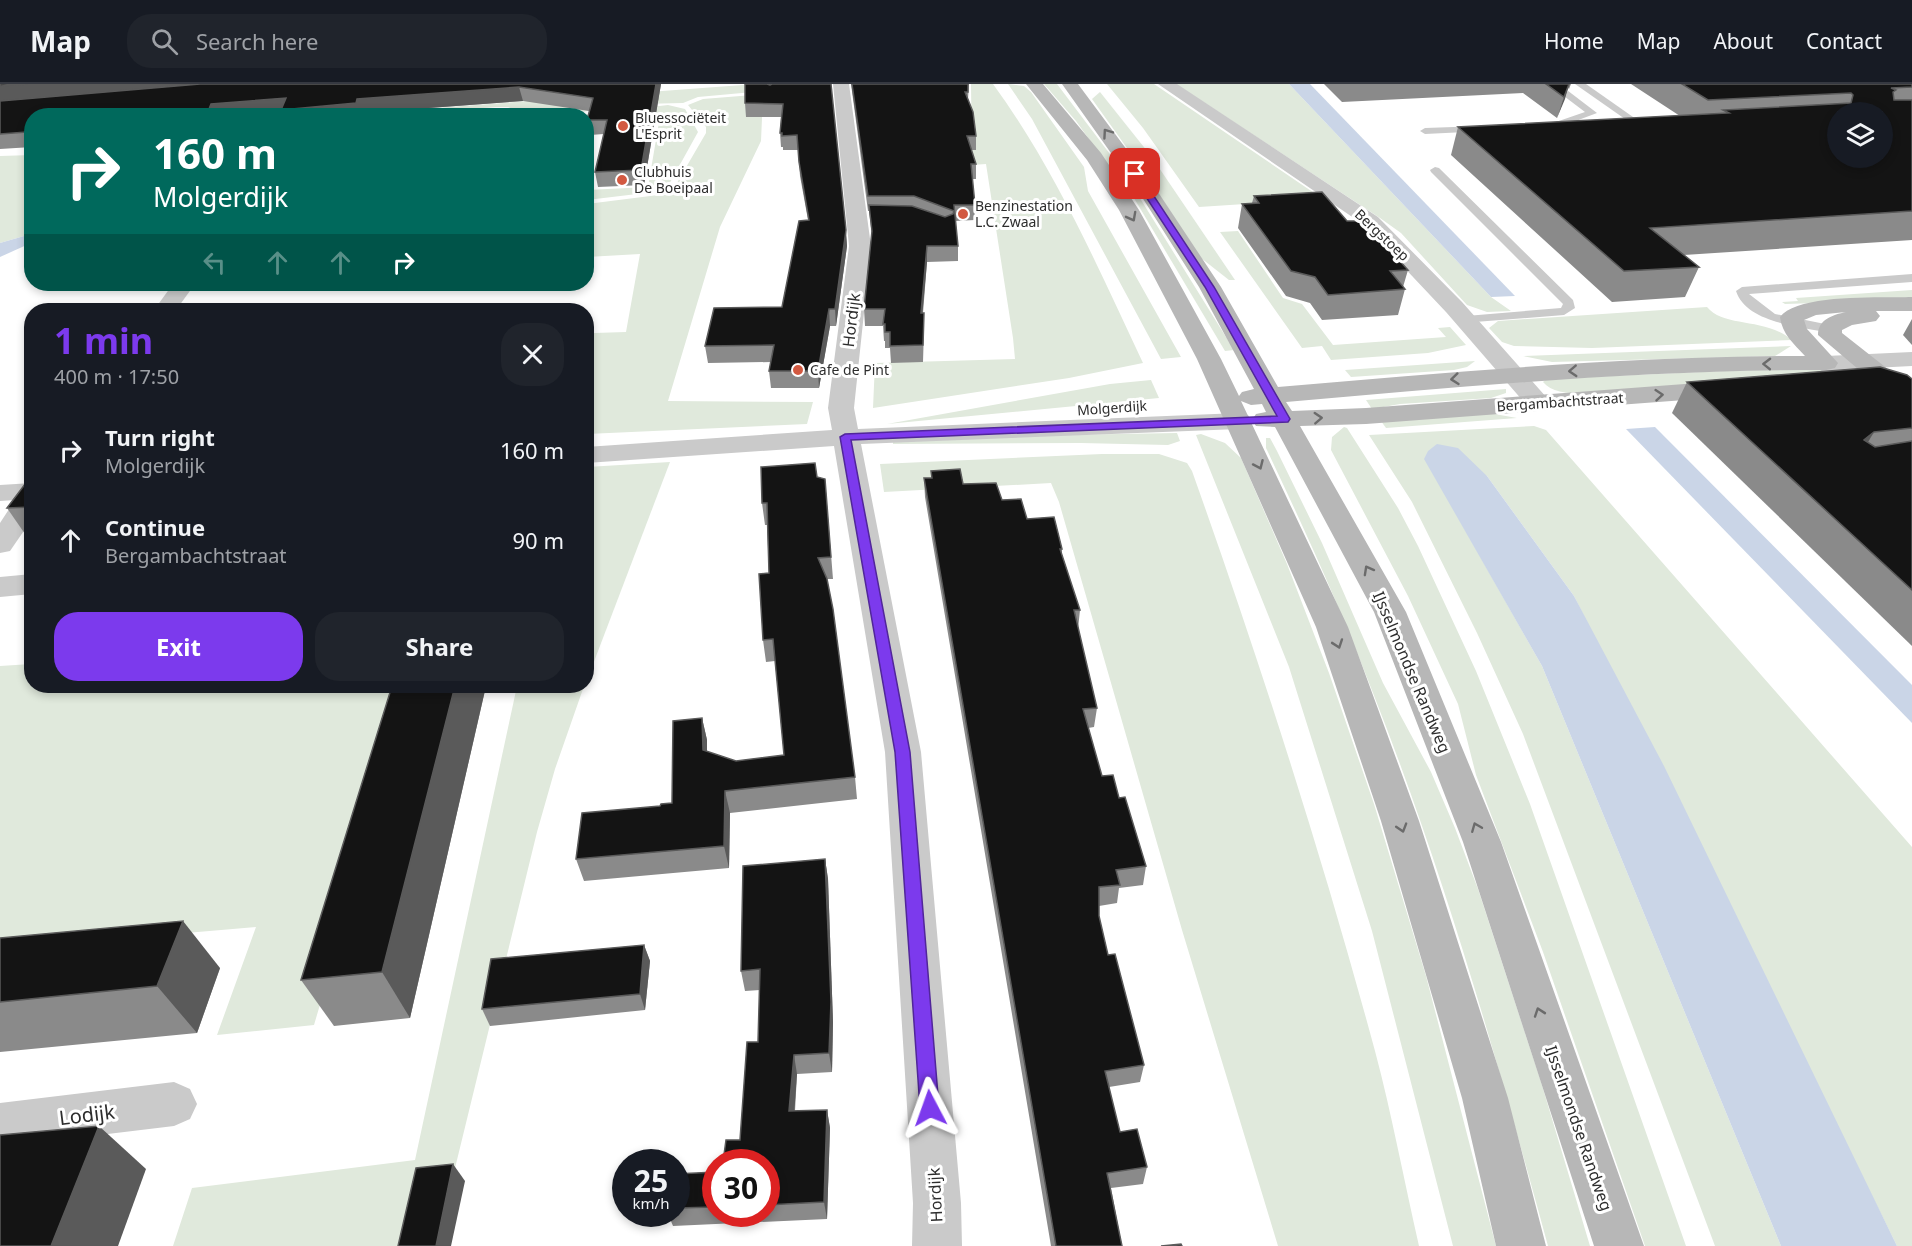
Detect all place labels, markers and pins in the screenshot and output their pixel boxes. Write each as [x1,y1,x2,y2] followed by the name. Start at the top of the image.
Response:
[635,108,726,143] place label: Bluessociëteit L'Esprit
[616,119,630,133] marker: Bluessociëteit L'Esprit
[1109,148,1160,199] pin
[634,162,713,197] place label: Clubhuis De Boeipaal
[615,173,629,187] marker: Clubhuis De Boeipaal
[975,196,1073,231] place label: Benzinestation L.C. Zwaal
[956,207,970,221] marker: Benzinestation L.C. Zwaal
[810,360,889,379] place label: Cafe de Pint
[791,363,805,377] marker: Cafe de Pint

